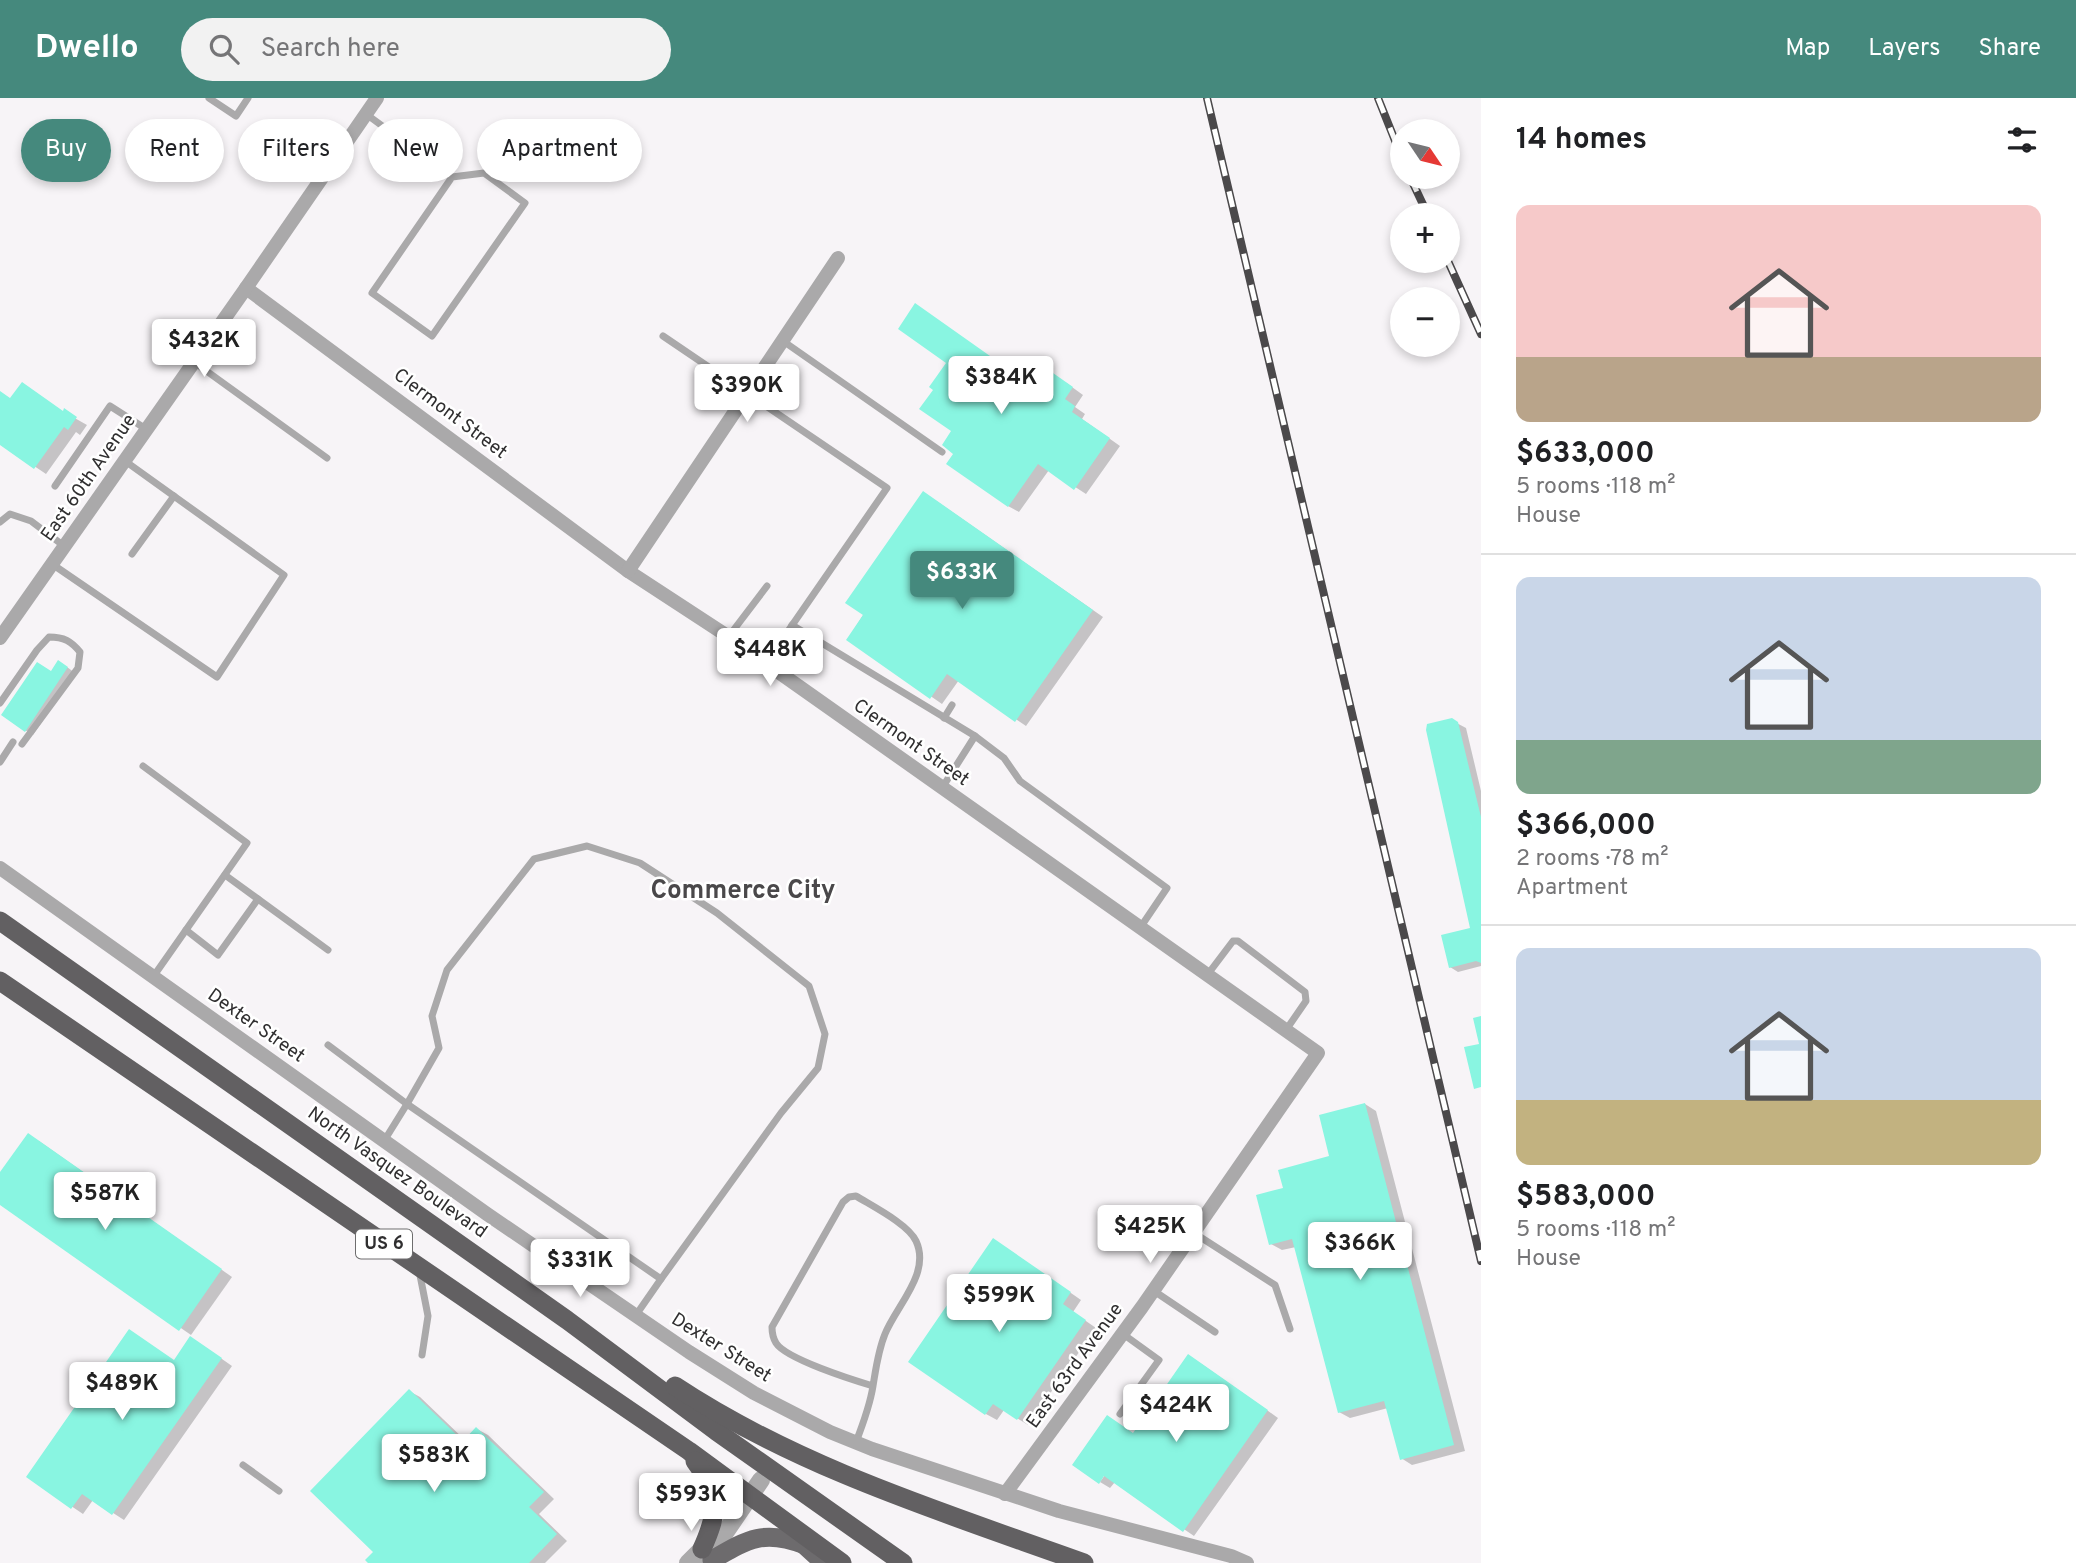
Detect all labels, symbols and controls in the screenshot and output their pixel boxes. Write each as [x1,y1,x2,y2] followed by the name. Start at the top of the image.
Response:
[181,18,671,81] search box
[35,28,139,70] text: Dwello
[205,30,243,68] icon: search
[261,33,400,66] text: Search here
[1785,34,1830,64] text: Map
[1868,34,1940,64] text: Layers
[1978,34,2041,64] text: Share
[21,119,111,182] chip: Buy
[125,119,224,182] chip: Rent
[238,119,354,182] chip: Filters
[368,119,463,182] chip: New
[477,119,642,182] chip: Apartment
[1390,119,1460,189] north arrow
[1390,119,1460,357] map controls
[2003,121,2041,159] icon: filters
[1516,122,1647,159] text: 14 homes
[1390,203,1460,273] button: +
[1716,250,1842,376] icon: home
[1390,287,1460,357] button: −
[155,320,253,379] pin: $432K
[168,327,240,356] text: $432K
[952,356,1050,416] pin: $384K
[388,363,512,465] street label: Clermont Street
[698,364,796,424] pin: $390K
[964,364,1038,393] text: $384K
[710,372,784,401] text: $390K
[36,410,142,546] street label: East 60th Avenue
[1516,436,1655,473] text: $633,000
[1516,473,1675,502] text: 5 rooms · 118 m²
[1516,502,1581,531] text: House
[913,552,1011,611] pin: $633K
[926,559,998,588] text: $633K
[1716,622,1842,748] icon: home
[721,628,819,688] pin: $448K
[733,636,807,665] text: $448K
[848,694,974,792] street label: Clermont Street
[1516,808,1656,845] text: $366,000
[1516,845,1669,874] text: 2 rooms · 78 m²
[1516,874,1628,903] text: Apartment
[650,875,836,908] district label: Commerce City
[203,984,309,1068] street label: Dexter Street
[1716,993,1842,1119] icon: home
[302,1102,492,1244] street label: North Vasquez Boulevard
[56,1172,154,1232] pin: $587K
[1516,1179,1655,1216] text: $583,000
[70,1180,140,1209] text: $587K
[1101,1206,1199,1265] pin: $425K
[1113,1213,1187,1242] text: $425K
[1516,1216,1675,1245] text: 5 rooms · 118 m²
[1311,1222,1409,1282] pin: $366K
[356,1230,412,1259] road number: US 6
[1324,1230,1396,1259] text: $366K
[531,1240,629,1299] pin: $331K
[1516,1245,1581,1274] text: House
[547,1247,613,1276] text: $331K
[950,1274,1048,1334] pin: $599K
[963,1282,1035,1311] text: $599K
[1021,1299,1129,1433] street label: East 63rd Avenue
[666,1308,776,1388] street label: Dexter Street
[73,1362,171,1422] pin: $489K
[85,1370,159,1399] text: $489K
[1127,1384,1225,1444] pin: $424K
[1139,1392,1213,1421] text: $424K
[385,1434,483,1494] pin: $583K
[398,1442,470,1471] text: $583K
[642,1474,740,1533] pin: $593K
[655,1481,727,1510] text: $593K

